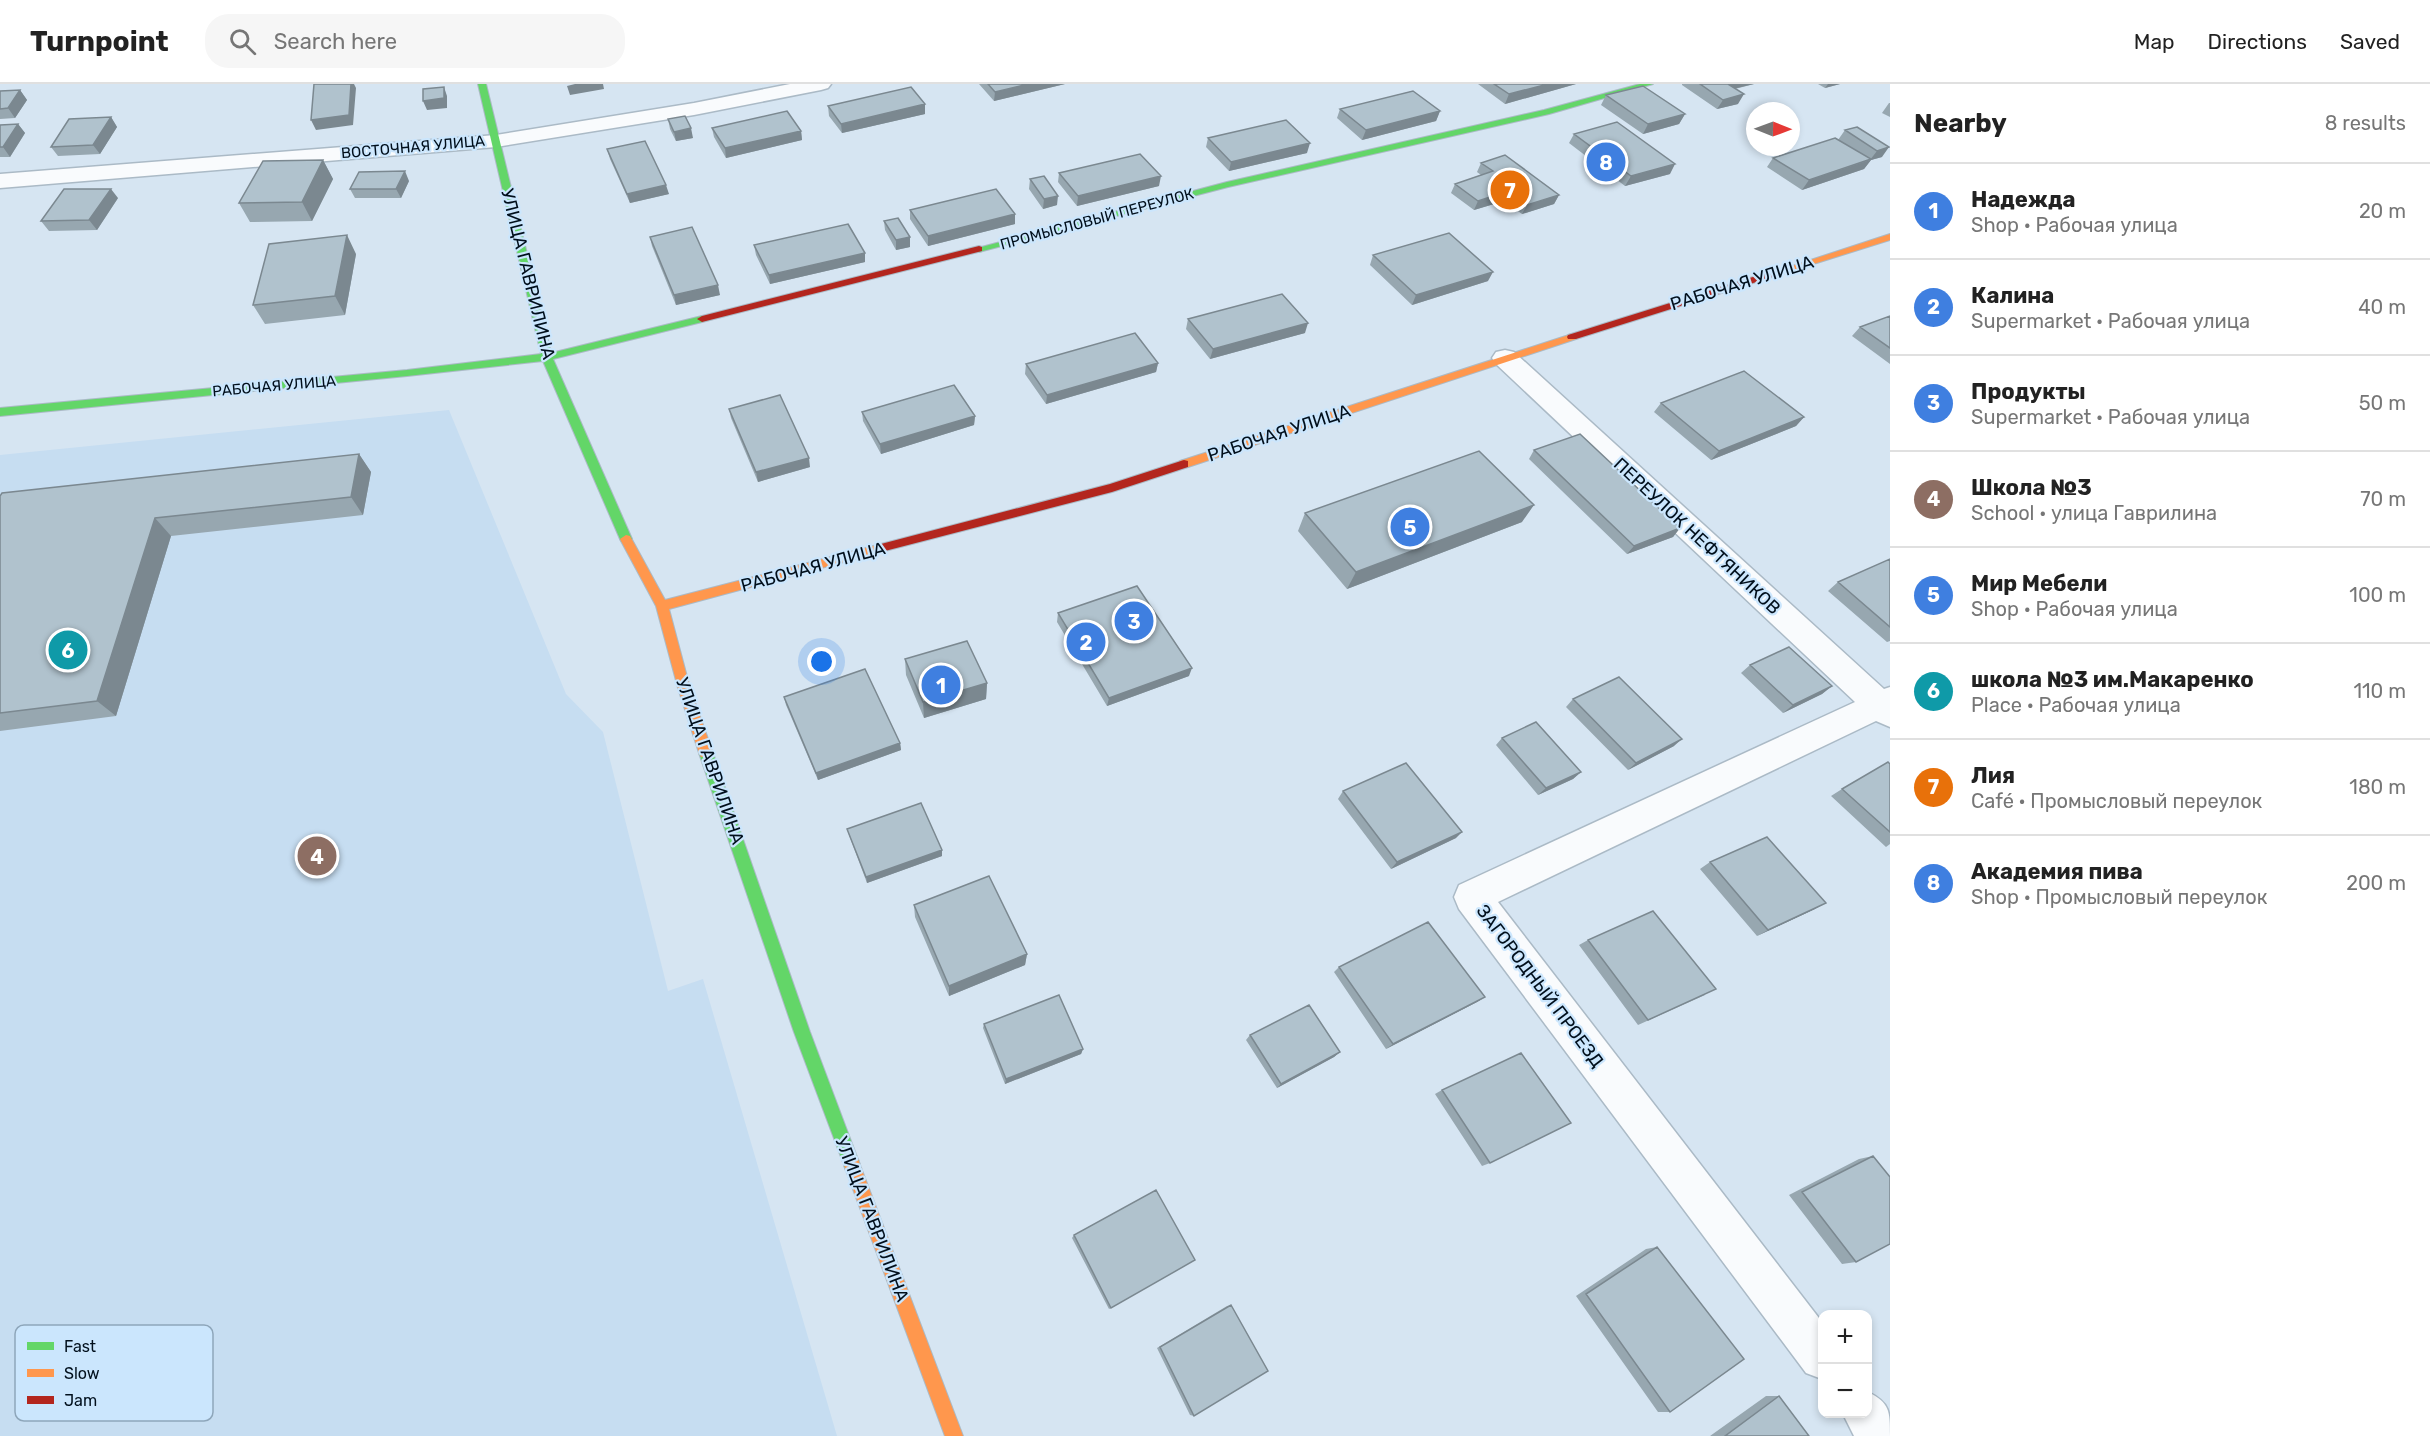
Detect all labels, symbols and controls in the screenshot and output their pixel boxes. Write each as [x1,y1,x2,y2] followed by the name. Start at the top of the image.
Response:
[205,14,625,68] search box
[30,25,169,58] text: Turnpoint
[226,25,259,58] icon: search
[274,28,397,55] text: Search here
[2134,29,2175,54] text: Map
[2208,29,2307,54] text: Directions
[2340,29,2400,54] text: Saved
[1746,102,1800,156] north arrow
[1914,108,2007,139] text: Nearby
[2325,111,2406,135] text: 8 results
[340,132,486,162] street label: ВОСТОЧНАЯ УЛИЦА
[1586,140,1626,184] pin: 8
[1490,168,1530,212] pin: 7
[998,184,1196,254] street label: ПРОМЫСЛОВЫЙ ПЕРЕУЛОК
[496,186,560,362] street label: УЛИЦА ГАВРИЛИНА
[1971,186,2075,213] text: Надежда
[1929,199,1938,223] text: 1
[2359,199,2406,223] text: 20 m
[1971,213,2178,237] text: Shop · Рабочая улица
[1668,251,1816,315] street label: РАБОЧАЯ УЛИЦА
[1971,282,2054,309] text: Калина
[1927,295,1940,319] text: 2
[2358,295,2406,319] text: 40 m
[1971,309,2250,333] text: Supermarket · Рабочая улица
[211,372,337,400] street label: РАБОЧАЯ УЛИЦА
[1971,378,2086,405] text: Продукты
[1927,391,1940,415] text: 3
[2359,391,2406,415] text: 50 m
[1205,400,1353,466] street label: РАБОЧАЯ УЛИЦА
[1971,405,2250,429] text: Supermarket · Рабочая улица
[1609,453,1785,619] street label: ПЕРЕУЛОК НЕФТЯНИКОВ
[1971,474,2092,501] text: Школа №3
[1927,487,1940,511] text: 4
[2360,487,2406,511] text: 70 m
[1971,501,2217,525] text: School · улица Гаврилина
[1390,504,1430,550] pin: 5
[738,537,888,597] street label: РАБОЧАЯ УЛИЦА
[1971,570,2107,597] text: Мир Мебели
[1927,583,1940,607] text: 5
[2349,583,2406,607] text: 100 m
[1971,597,2178,621] text: Shop · Рабочая улица
[1114,598,1154,644] pin: 3
[1066,620,1106,664] pin: 2
[48,628,88,672] pin: 6
[807,647,836,676] your location
[922,662,960,708] pin: 1
[1971,666,2254,693] text: школа №3 им.Макаренко
[671,675,749,847] street label: УЛИЦА ГАВРИЛИНА
[1927,679,1940,703] text: 6
[2354,679,2406,703] text: 110 m
[1971,693,2181,717] text: Place · Рабочая улица
[1971,762,2015,789] text: Лия
[1928,775,1939,799] text: 7
[2349,775,2406,799] text: 180 m
[1971,789,2262,813] text: Café · Промысловый переулок
[298,834,336,878] pin: 4
[1971,858,2143,885] text: Академия пива
[1927,871,1940,895] text: 8
[2346,871,2406,895] text: 200 m
[1971,885,2267,909] text: Shop · Промысловый переулок
[1472,900,1609,1072] street label: ЗАГОРОДНЫЙ ПРОЕЗД
[830,1133,914,1305] street label: УЛИЦА ГАВРИЛИНА
[1818,1310,1872,1418] map controls
[1818,1310,1872,1364] button: +
[15,1325,213,1421] legend
[64,1337,96,1356] text: Fast
[64,1364,100,1383] text: Slow
[1818,1364,1872,1418] button: −
[64,1391,97,1410] text: Jam

